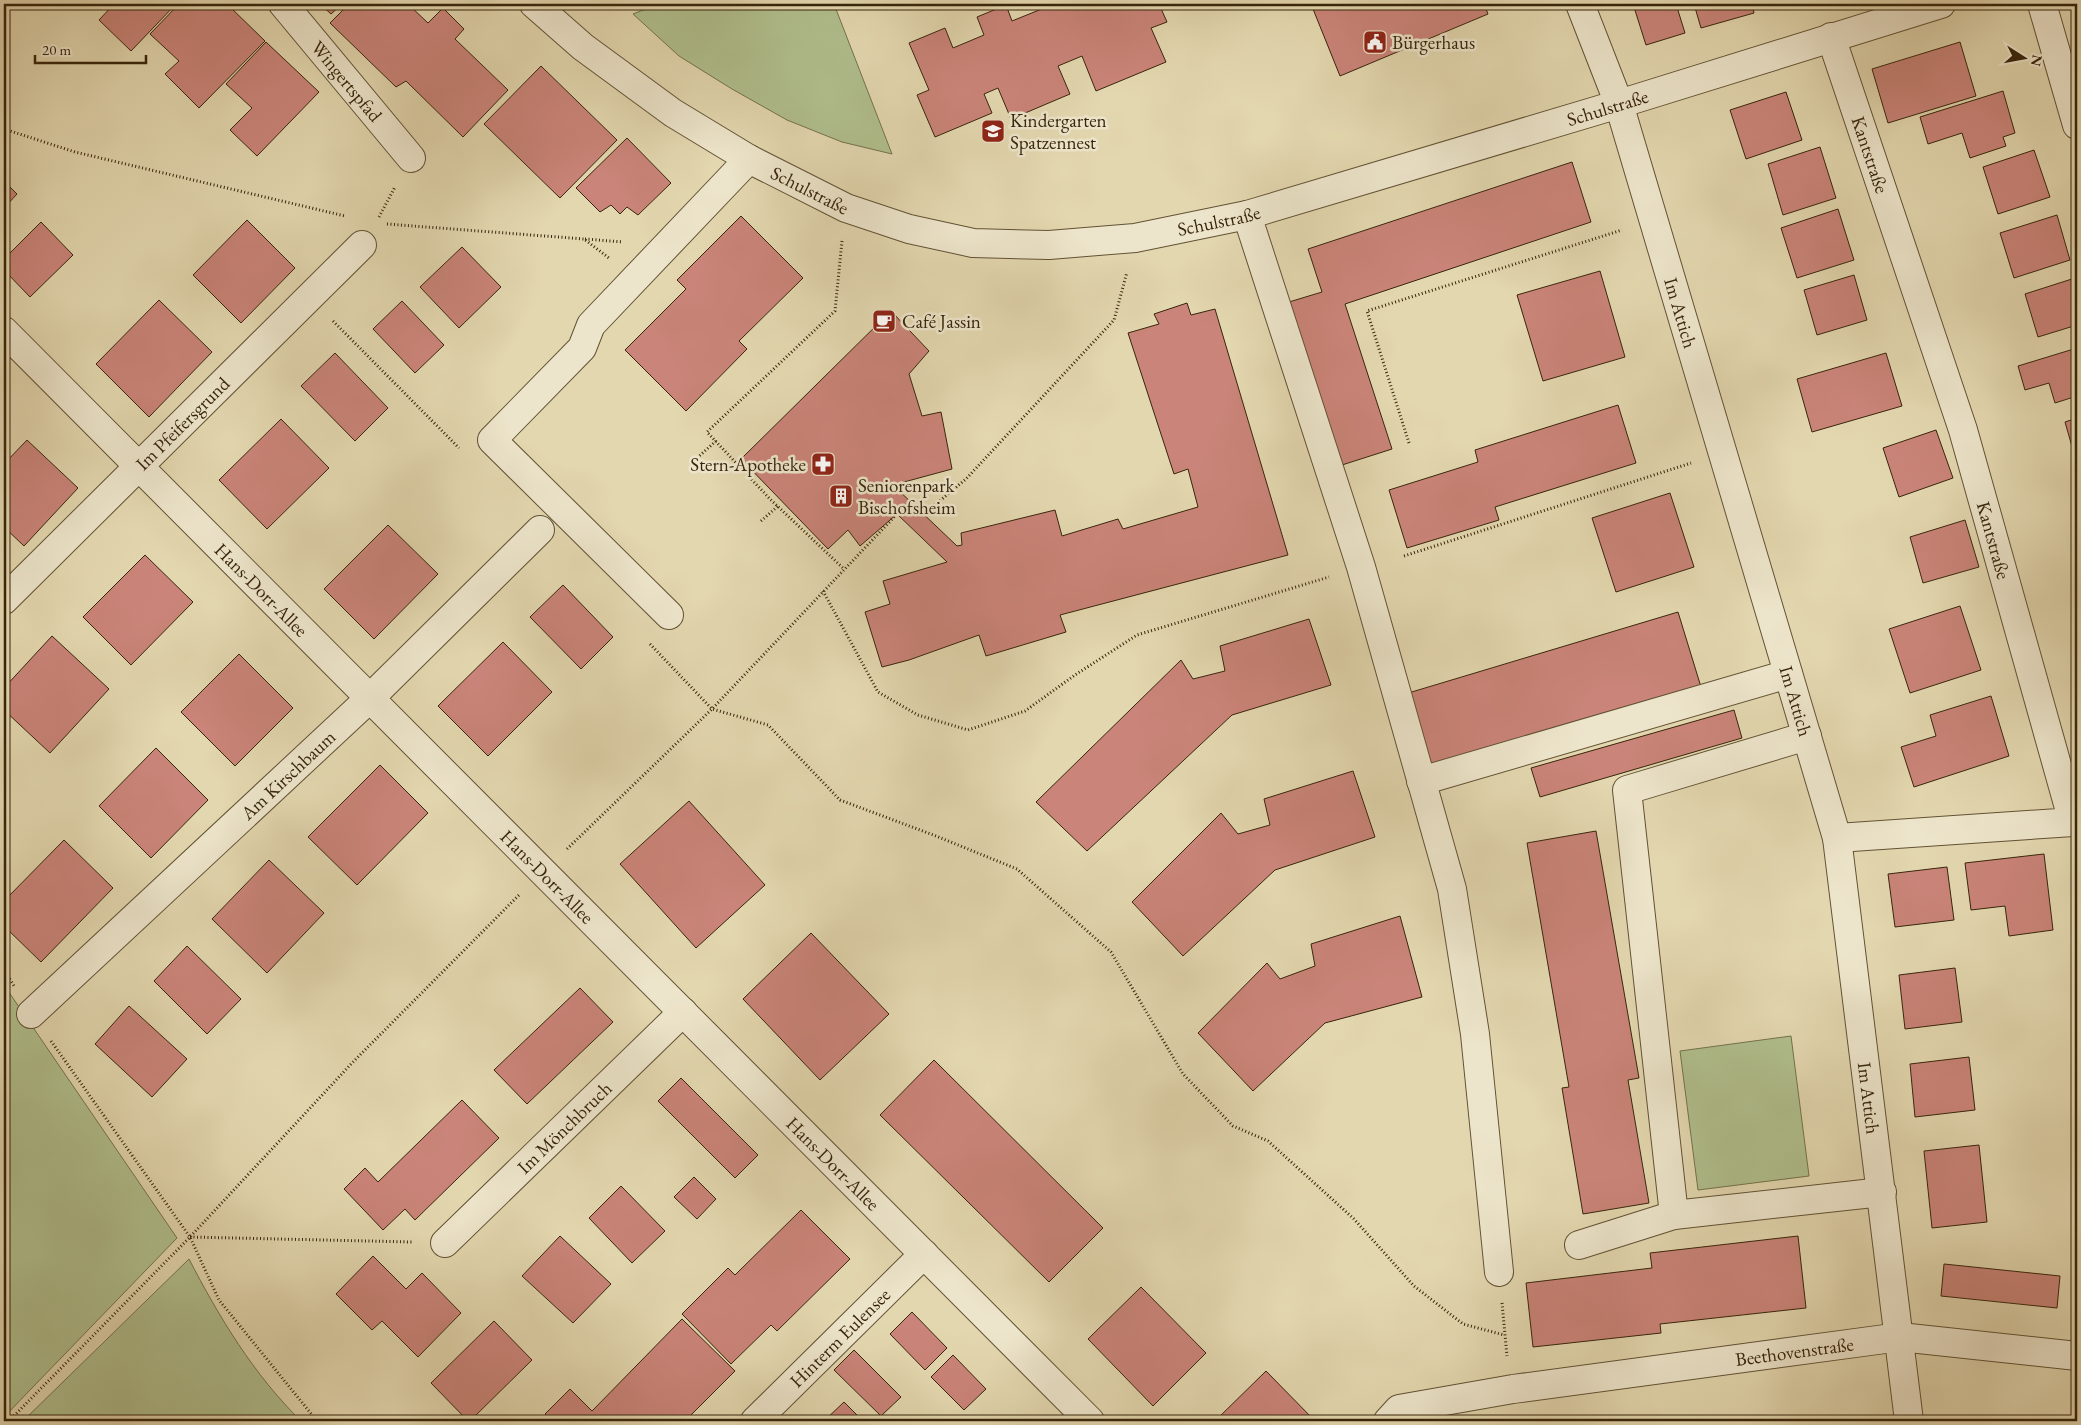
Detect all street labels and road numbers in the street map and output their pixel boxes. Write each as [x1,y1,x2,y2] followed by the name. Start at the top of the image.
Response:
[305,35,388,127] street label: Wingertspfad
[1564,84,1651,132] street label: Schulstraße
[1845,113,1895,196] street label: Kantstraße
[767,160,853,220] street label: Schulstraße
[1175,200,1263,242] street label: Schulstraße
[1658,275,1703,351] street label: Im Attich
[130,371,235,476] street label: Im Pfeifersgrund
[1971,499,2016,582] street label: Kantstraße
[209,538,314,642] street label: Hans-Dorr-Allee
[1774,663,1818,739] street label: Im Attich
[235,724,341,826] street label: Am Kirschbaum
[495,824,599,929] street label: Hans-Dorr-Allee
[1852,1061,1885,1136] street label: Im Attich
[512,1076,617,1179] street label: Im Mönchbruch
[781,1111,885,1216] street label: Hans-Dorr-Allee
[784,1282,896,1393] street label: Hinterm Eulensee
[1734,1331,1855,1372] street label: Beethovenstraße

